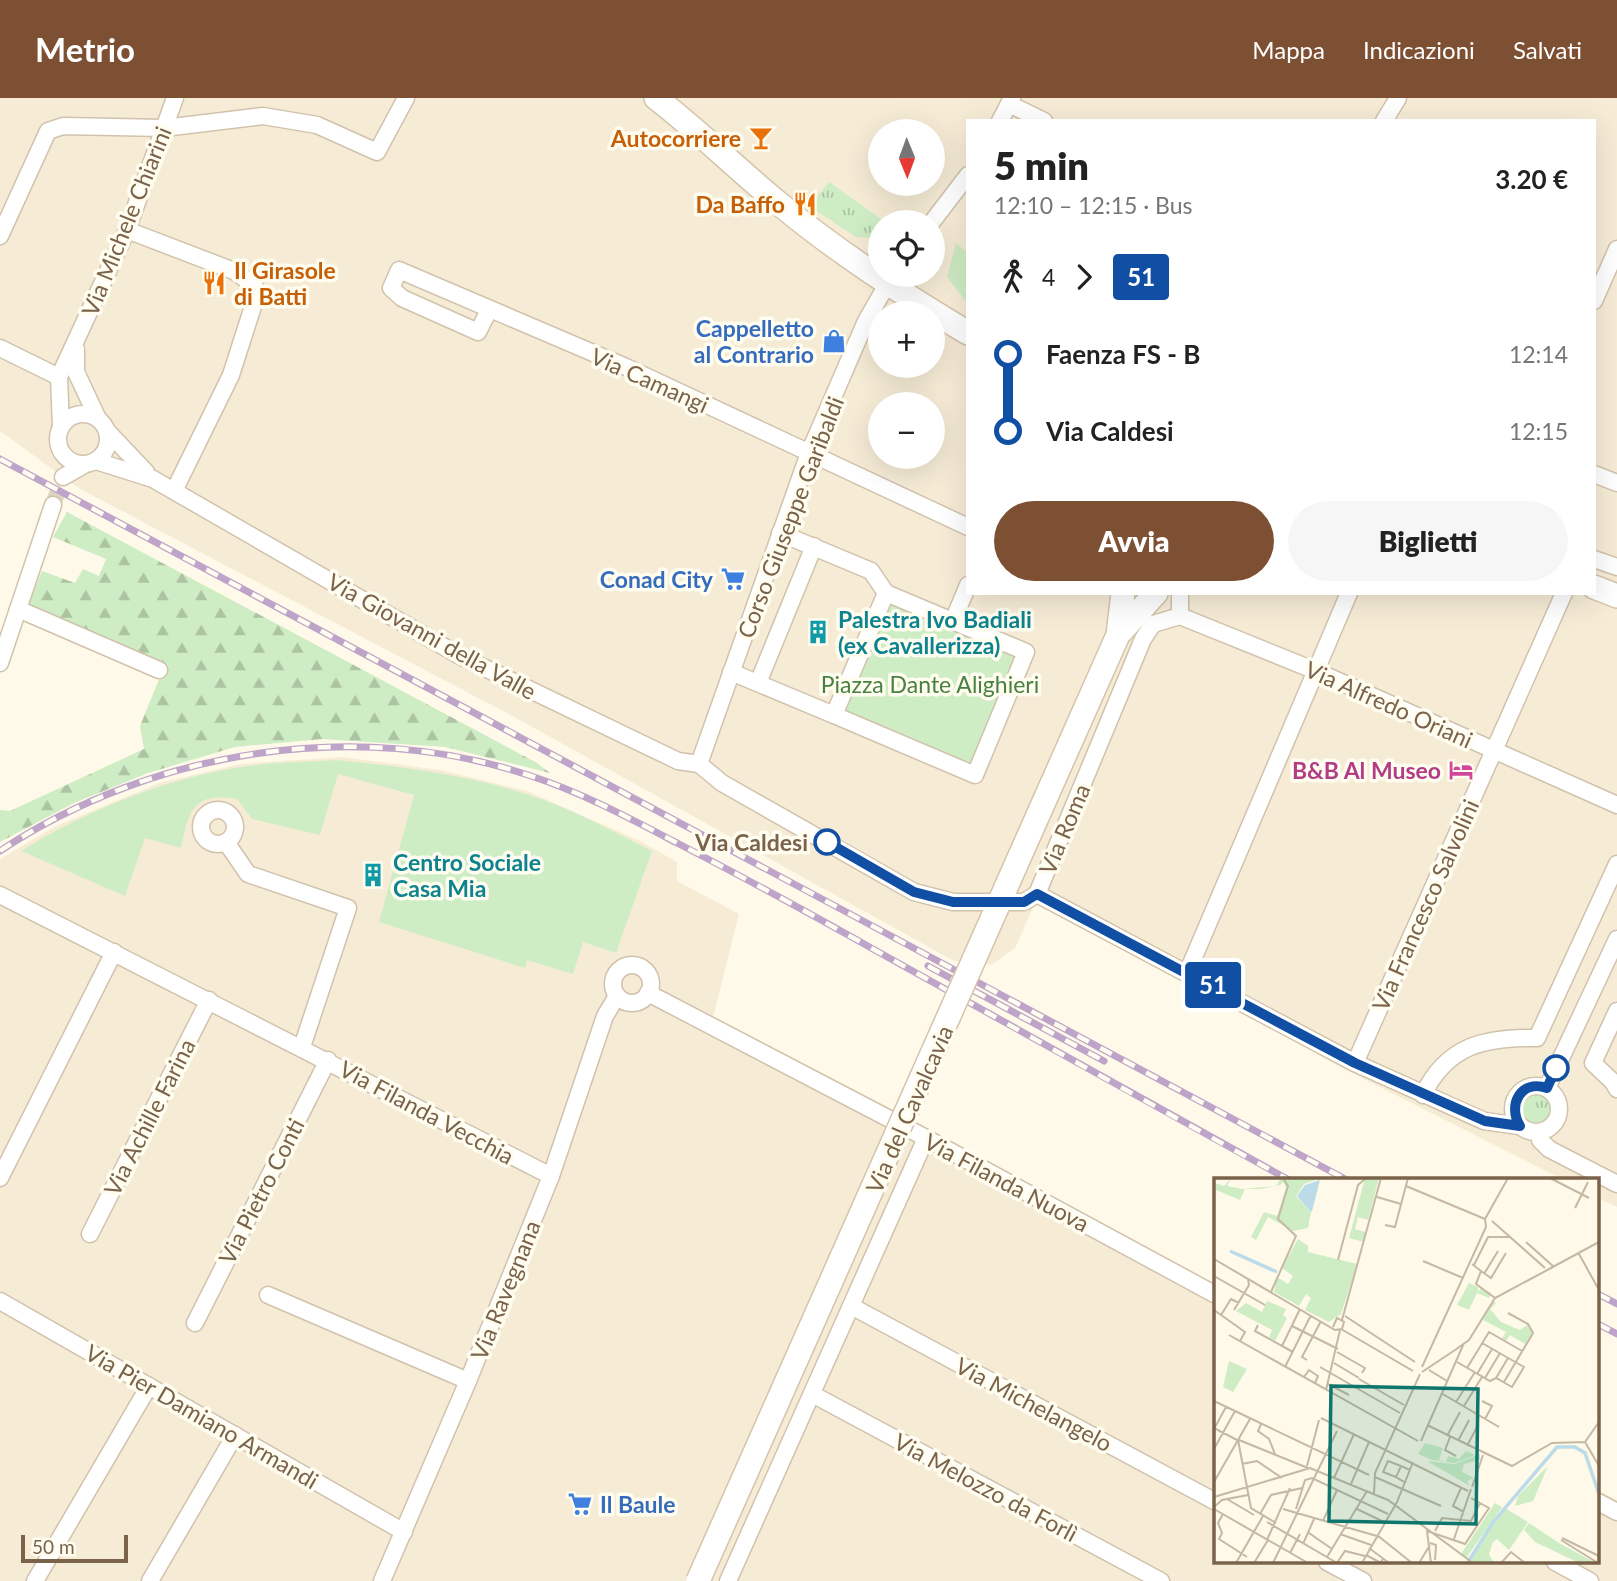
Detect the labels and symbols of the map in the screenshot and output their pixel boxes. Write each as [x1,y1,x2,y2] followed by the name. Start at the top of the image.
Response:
[868,119,945,196] north arrow
[75,122,177,320] street label: Via Michele Chiarini
[610,124,741,152] place label: Autocorriere
[747,124,775,152] bar icon: Autocorriere
[696,190,785,218] place label: Da Baffo
[791,190,819,218] restaurant icon: Da Baffo
[234,256,336,310] place label: Il Girasole di Batti
[200,269,228,297] restaurant icon: Il Girasole di Batti
[694,314,814,368] place label: Cappelletto al Contrario
[820,327,848,355] shop icon: Cappelletto al Contrario
[587,342,713,418] street label: Via Camangi
[731,392,849,642] street label: Corso Giuseppe Garibaldi
[600,565,714,593] place label: Conad City
[719,565,747,593] supermarket icon: Conad City
[323,567,541,705] street label: Via Giovanni della Valle
[838,605,1032,659] place label: Palestra Ivo Badiali (ex Cavallerizza)
[804,618,832,646] building icon: Palestra Ivo Badiali (ex Cavallerizza)
[1301,655,1477,753] street label: Via Alfredo Oriani
[821,670,1039,698] park label: Piazza Dante Alighieri
[1292,756,1441,784] place label: B&B Al Museo
[1447,756,1475,784] hotel icon: B&B Al Museo
[1032,780,1096,878] street label: Via Roma
[1366,795,1484,1015] street label: Via Francesco Salvolini
[694,828,808,856] place label: Via Caldesi
[814,829,840,855] marker: Via Caldesi
[393,848,541,902] place label: Centro Sociale Casa Mia
[359,861,387,889] building icon: Centro Sociale Casa Mia
[1182,962,1244,1008] line badge: 51
[859,1021,959,1197] street label: Via del Cavalcavia
[97,1034,201,1200] street label: Via Achille Farina
[335,1054,519,1170] street label: Via Filanda Vecchia
[1543,1055,1569,1081] unlabelled marker
[212,1113,310,1269] street label: Via Pietro Conti
[920,1127,1094,1237] street label: Via Filanda Nuova
[1214,1178,1600,1564] inset map
[464,1216,546,1364] street label: Via Ravegnana
[80,1338,324,1494] street label: Via Pier Damiano Armandi
[951,1351,1117,1457] street label: Via Michelangelo
[889,1427,1083,1547] street label: Via Melozzo da Forlì
[566,1490,594,1518] supermarket icon: Il Baule
[600,1490,676,1518] place label: Il Baule
[21,1532,128,1564] scale bar

